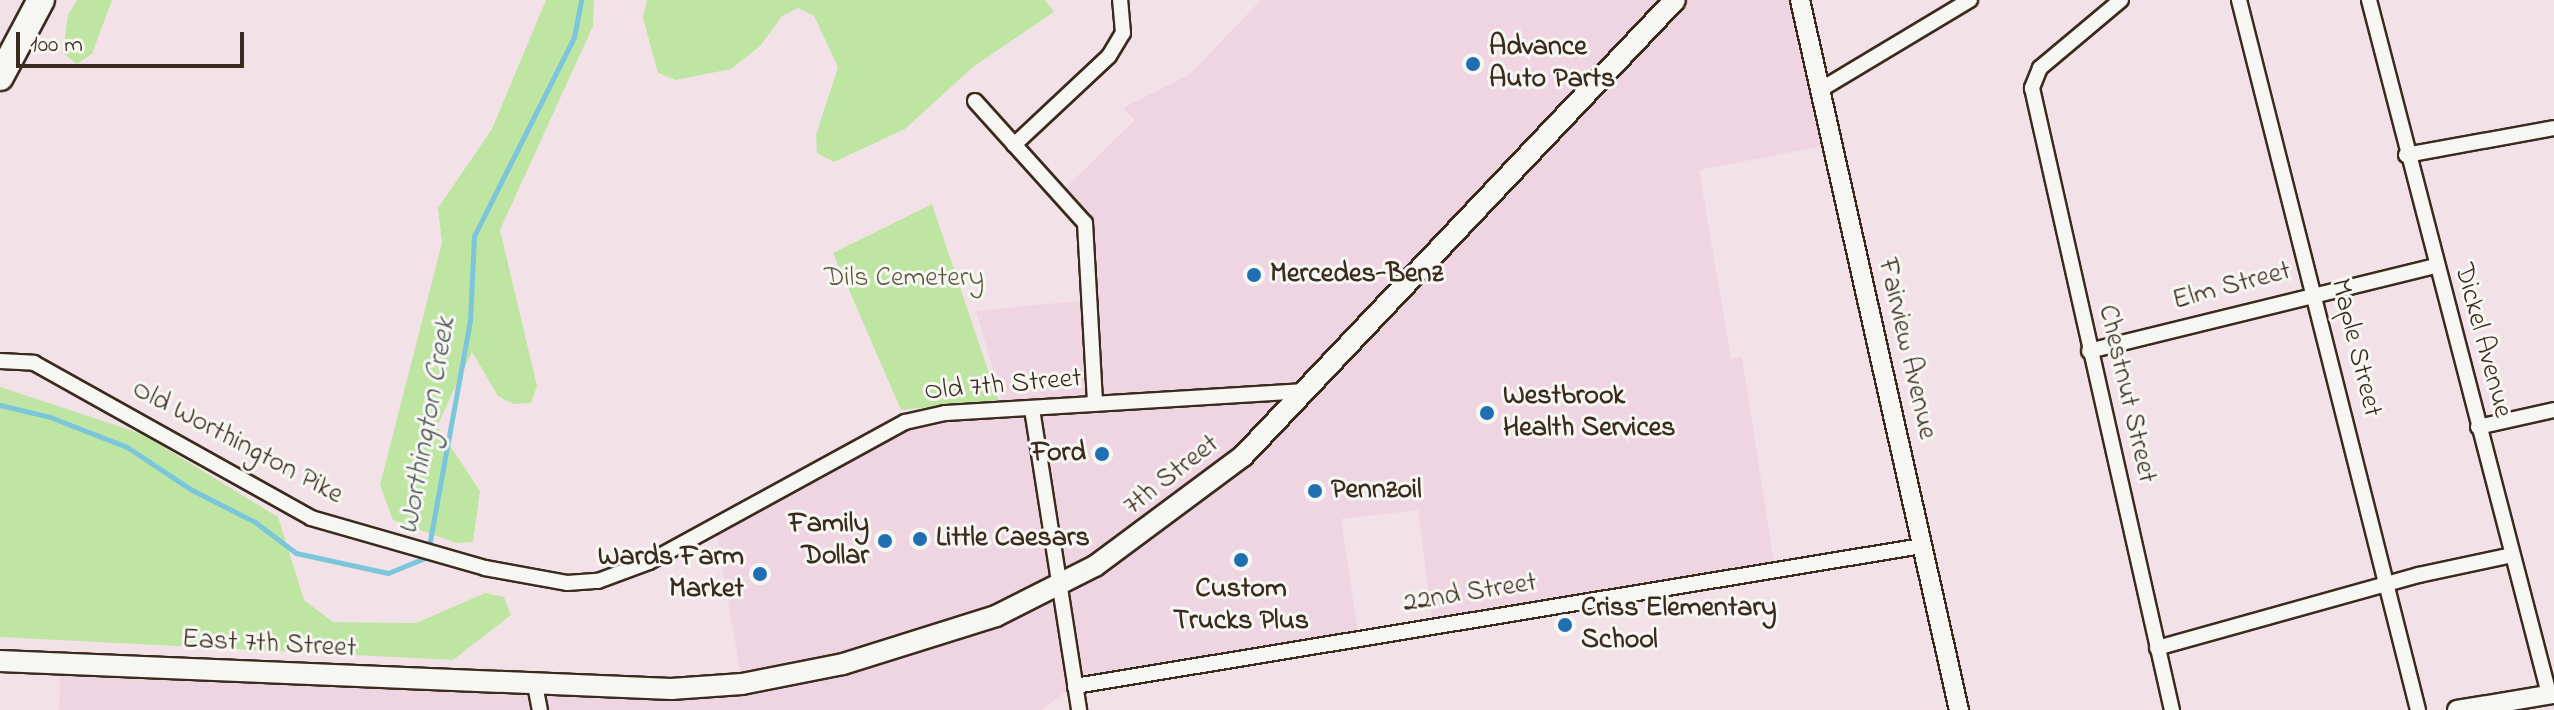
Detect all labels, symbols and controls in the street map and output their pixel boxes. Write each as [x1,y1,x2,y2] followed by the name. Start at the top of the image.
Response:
[20,16,248,66] scale bar
[30,28,83,63] text: 100 m
[1489,31,1615,97] place label: Advance Auto Parts
[1464,55,1482,73] marker: Advance Auto Parts
[1869,255,1943,443] street label: Fairview Avenue
[2169,255,2295,319] street label: Elm Street
[1270,258,1443,292] place label: Mercedes-Benz
[2445,260,2519,422] street label: Dickel Avenue
[824,262,984,296] park label: Dils Cemetery
[1245,266,1263,284] marker: Mercedes-Benz
[2322,275,2388,421] street label: Maple Street
[2089,302,2163,486] street label: Chestnut Street
[391,315,465,537] water label: Worthington Creek
[923,362,1083,410] street label: Old 7th Street
[126,373,348,513] street label: Old Worthington Pike
[1503,380,1676,446] place label: Westbrook Health Services
[1478,404,1496,422] marker: Westbrook Health Services
[1118,428,1226,524] street label: 7th Street
[1031,437,1086,471] place label: Ford
[1093,445,1111,463] marker: Ford
[1331,474,1422,508] place label: Pennzoil
[1306,482,1324,500] marker: Pennzoil
[789,508,869,574] place label: Family Dollar
[936,522,1090,556] place label: Little Caesars
[911,530,929,548] marker: Little Caesars
[876,532,894,550] marker: Family Dollar
[598,541,744,607] place label: Wards Farm Market
[1232,551,1250,569] marker: Custom Trucks Plus
[751,565,769,583] marker: Wards Farm Market
[1401,567,1539,621] street label: 22nd Street
[1173,573,1309,639] place label: Custom Trucks Plus
[1581,592,1777,658] place label: Criss Elementary School
[1556,616,1574,634] marker: Criss Elementary School
[181,624,357,666] street label: East 7th Street

